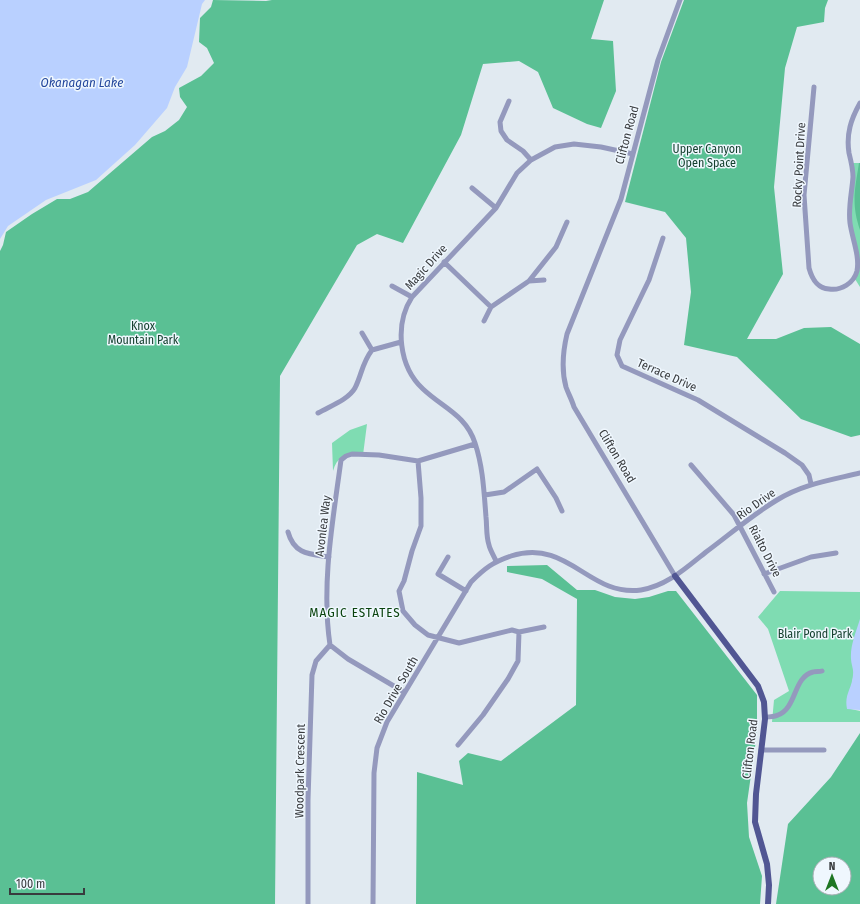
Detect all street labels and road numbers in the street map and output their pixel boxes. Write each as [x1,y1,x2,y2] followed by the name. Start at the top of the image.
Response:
[612,104,642,166] street label: Clifton Road
[790,122,808,208] street label: Rocky Point Drive
[402,241,450,293] street label: Magic Drive
[635,356,699,394] street label: Terrace Drive
[596,427,638,485] street label: Clifton Road
[734,486,778,522] street label: Rio Drive
[312,494,334,557] street label: Avonlea Way
[746,523,784,580] street label: Rialto Drive
[371,654,421,726] street label: Rio Drive South
[739,718,761,780] street label: Clifton Road
[292,724,308,818] street label: Woodpark Crescent

